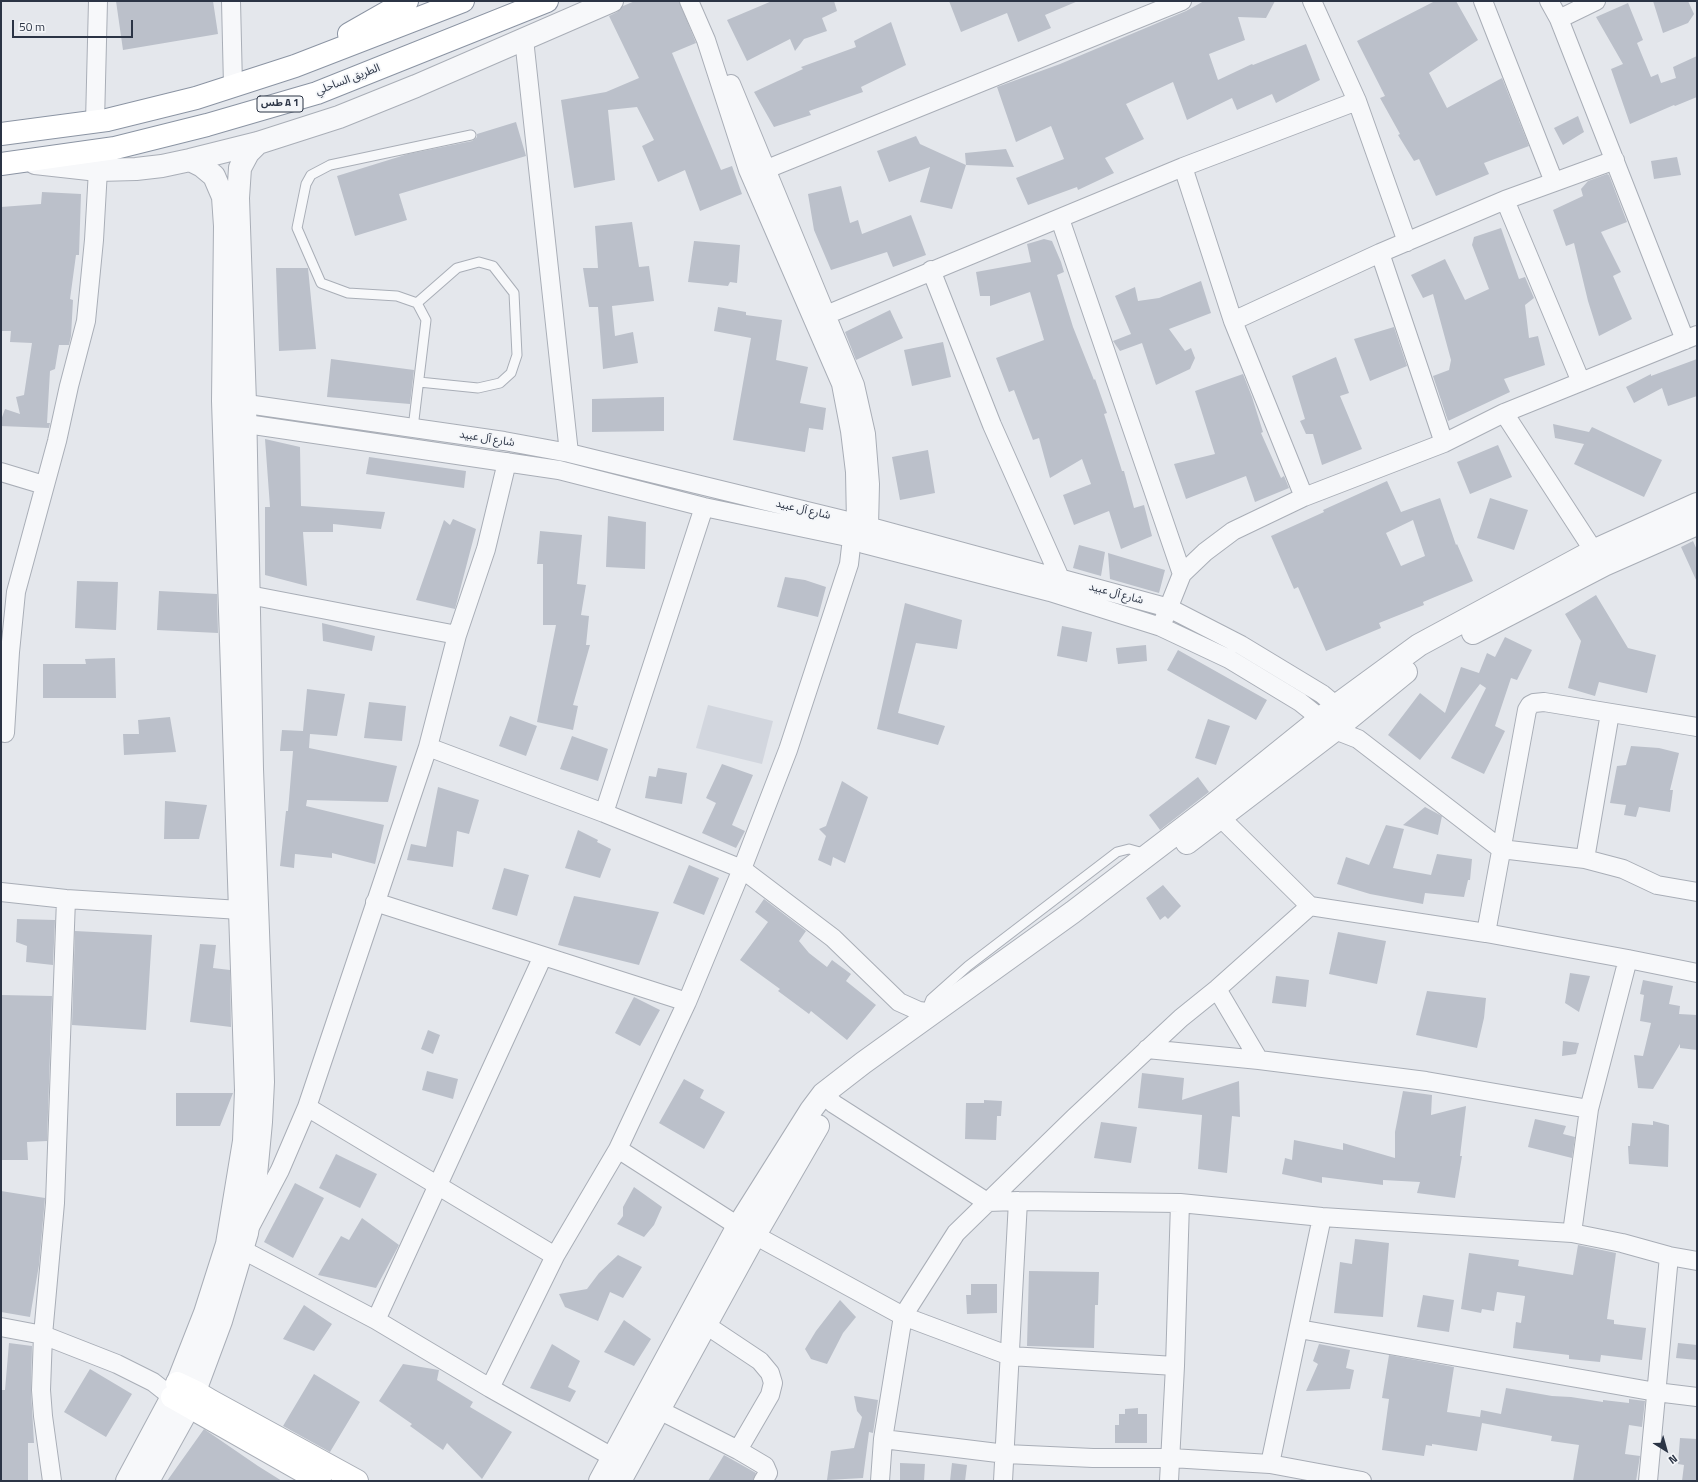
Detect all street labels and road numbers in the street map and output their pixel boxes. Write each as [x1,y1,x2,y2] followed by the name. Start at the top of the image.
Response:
[314,62,382,98] street label: الطريق الساحلي
[257,96,303,112] road number: طس A 1
[458,428,516,450] street label: شارع آل عبيد
[774,497,832,523] street label: شارع آل عبيد
[1087,580,1145,608] street label: شارع آل عبيد

